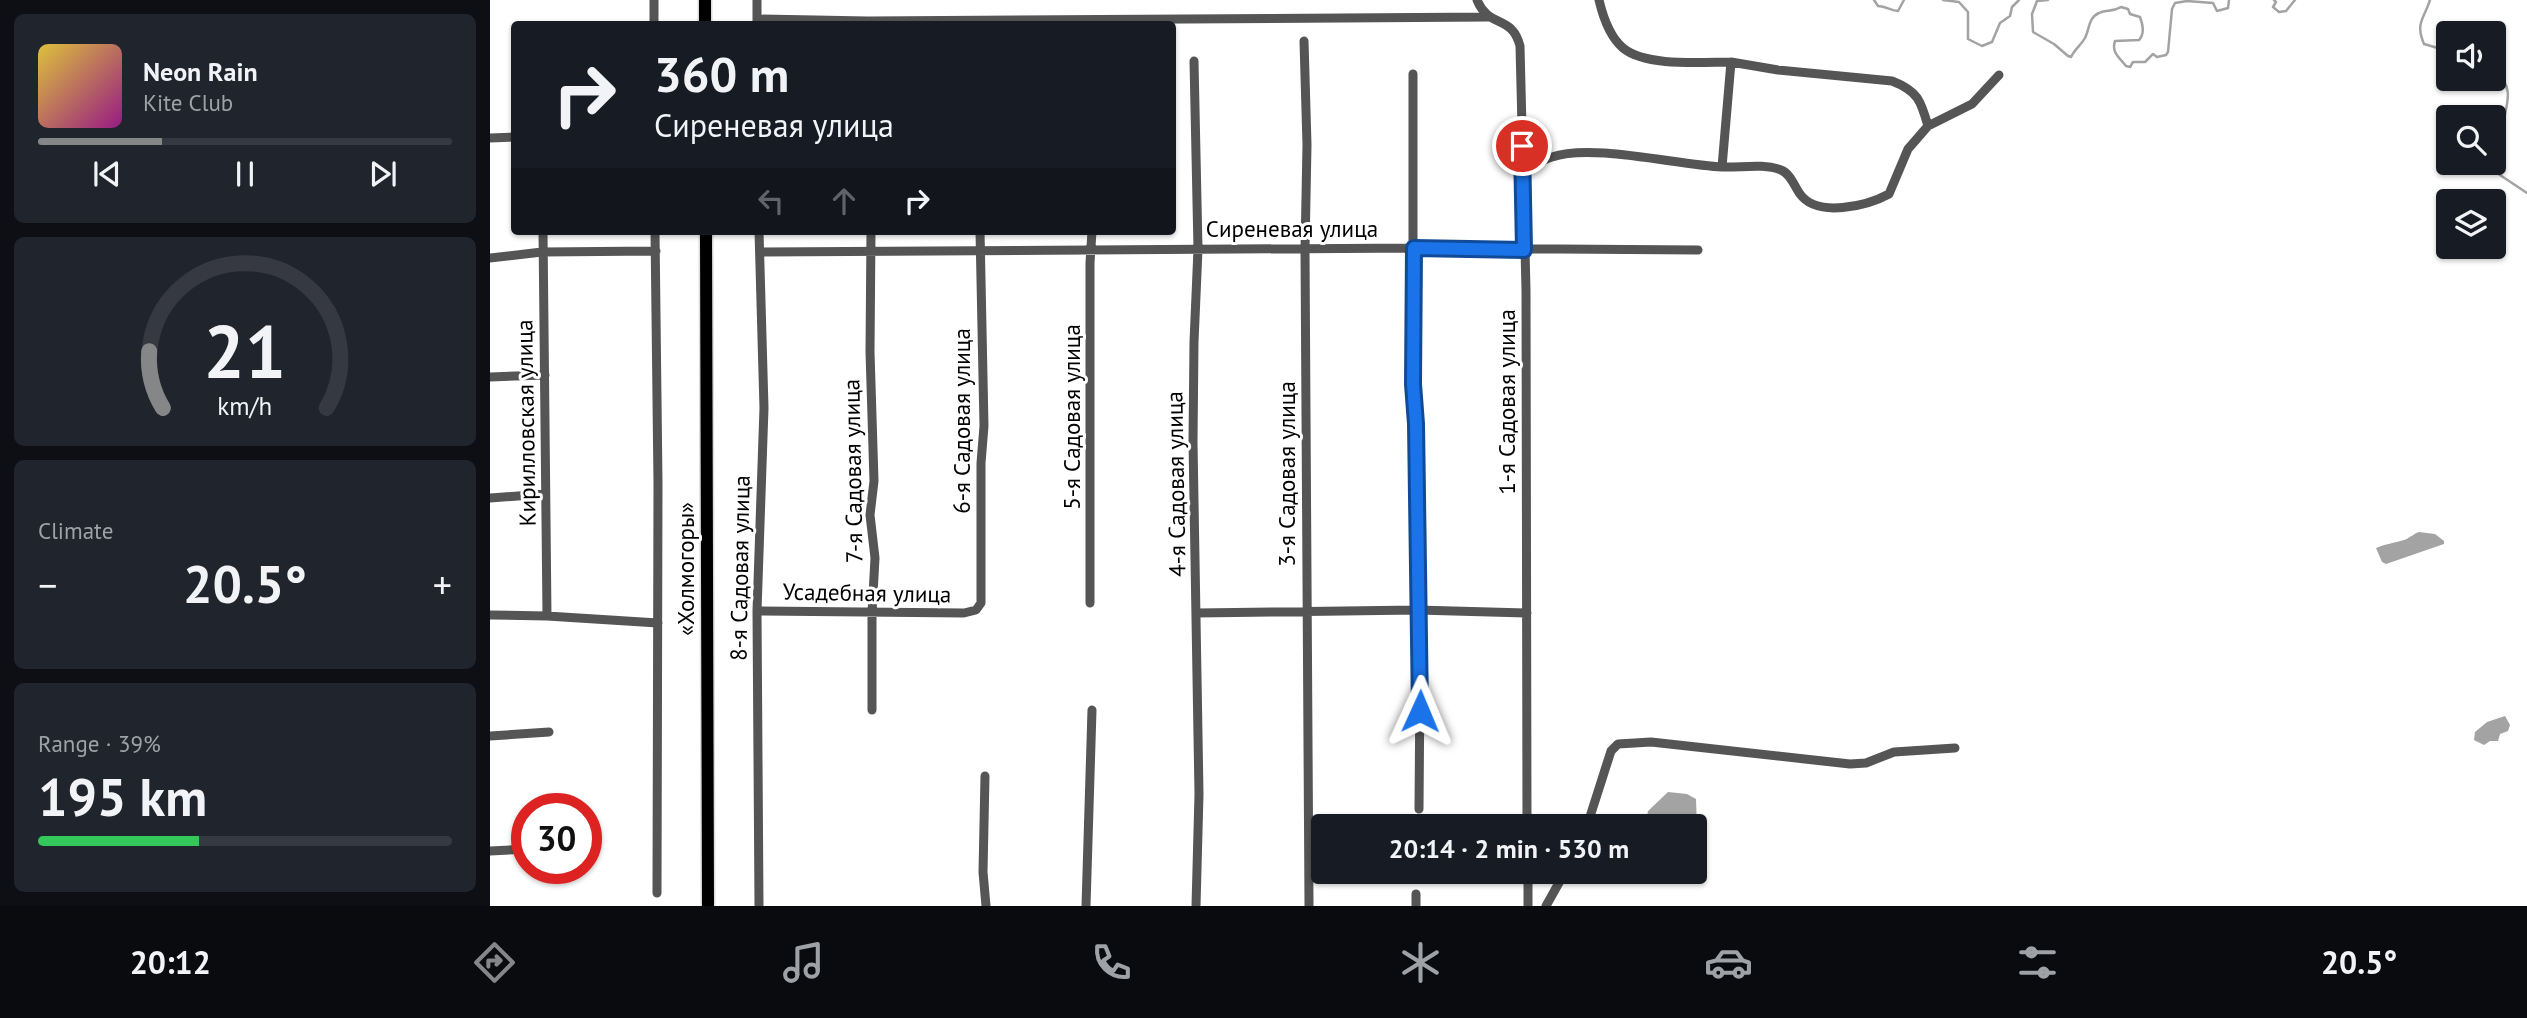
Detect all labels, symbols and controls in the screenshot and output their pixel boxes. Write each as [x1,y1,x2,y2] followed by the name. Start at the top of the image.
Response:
[2436,21,2506,259] map controls
[2436,21,2506,91] button: sound
[654,42,789,106] text: 360 m
[539,49,630,140] icon: right
[143,55,258,88] text: Neon Rain
[143,88,233,117] text: Kite Club
[654,104,894,146] text: Сиреневая улица
[2436,105,2506,175] button: search
[1492,116,1552,176] pin
[1503,127,1541,165] icon: arrive
[88,155,126,193] icon: previous
[226,155,264,193] icon: pause
[364,155,402,193] icon: next
[752,182,790,220] icon: left
[825,182,863,220] icon: ahead
[898,182,936,220] icon: right
[2436,189,2506,259] button: layers
[1206,214,1378,243] street label: Сиреневая улица
[204,304,286,398] text: 21
[1492,309,1521,495] street label: 1-я Садовая улица
[509,319,542,527] street label: Кирилловская улица
[1057,324,1086,510] street label: 5-я Садовая улица
[947,328,976,514] street label: 6-я Садовая улица
[836,379,869,563] street label: 7-я Садовая улица
[1272,381,1301,567] street label: 3-я Садовая улица
[218,389,272,421] text: km/h
[1159,391,1192,577] street label: 4-я Садовая улица
[723,475,756,661] street label: 8-я Садовая улица
[671,502,700,636] street label: «Холмогоры»
[38,516,113,545] text: Climate
[183,550,307,617] text: 20.5°
[38,560,57,609] text: −
[433,560,452,609] text: +
[782,577,952,608] street label: Усадебная улица
[1383,674,1457,748] position arrow
[38,729,161,758] text: Range · 39%
[38,763,207,830] text: 195 km
[511,793,602,884] speed limit sign: 30
[1389,832,1629,865] text: 20:14 · 2 min · 530 m
[470,938,519,987] icon: directions
[779,938,828,987] icon: music
[1087,938,1136,987] icon: phone
[1396,938,1445,987] icon: climate
[1704,938,1753,987] icon: car
[2013,938,2062,987] icon: filters
[130,941,211,983] text: 20:12
[2321,941,2397,983] text: 20.5°

